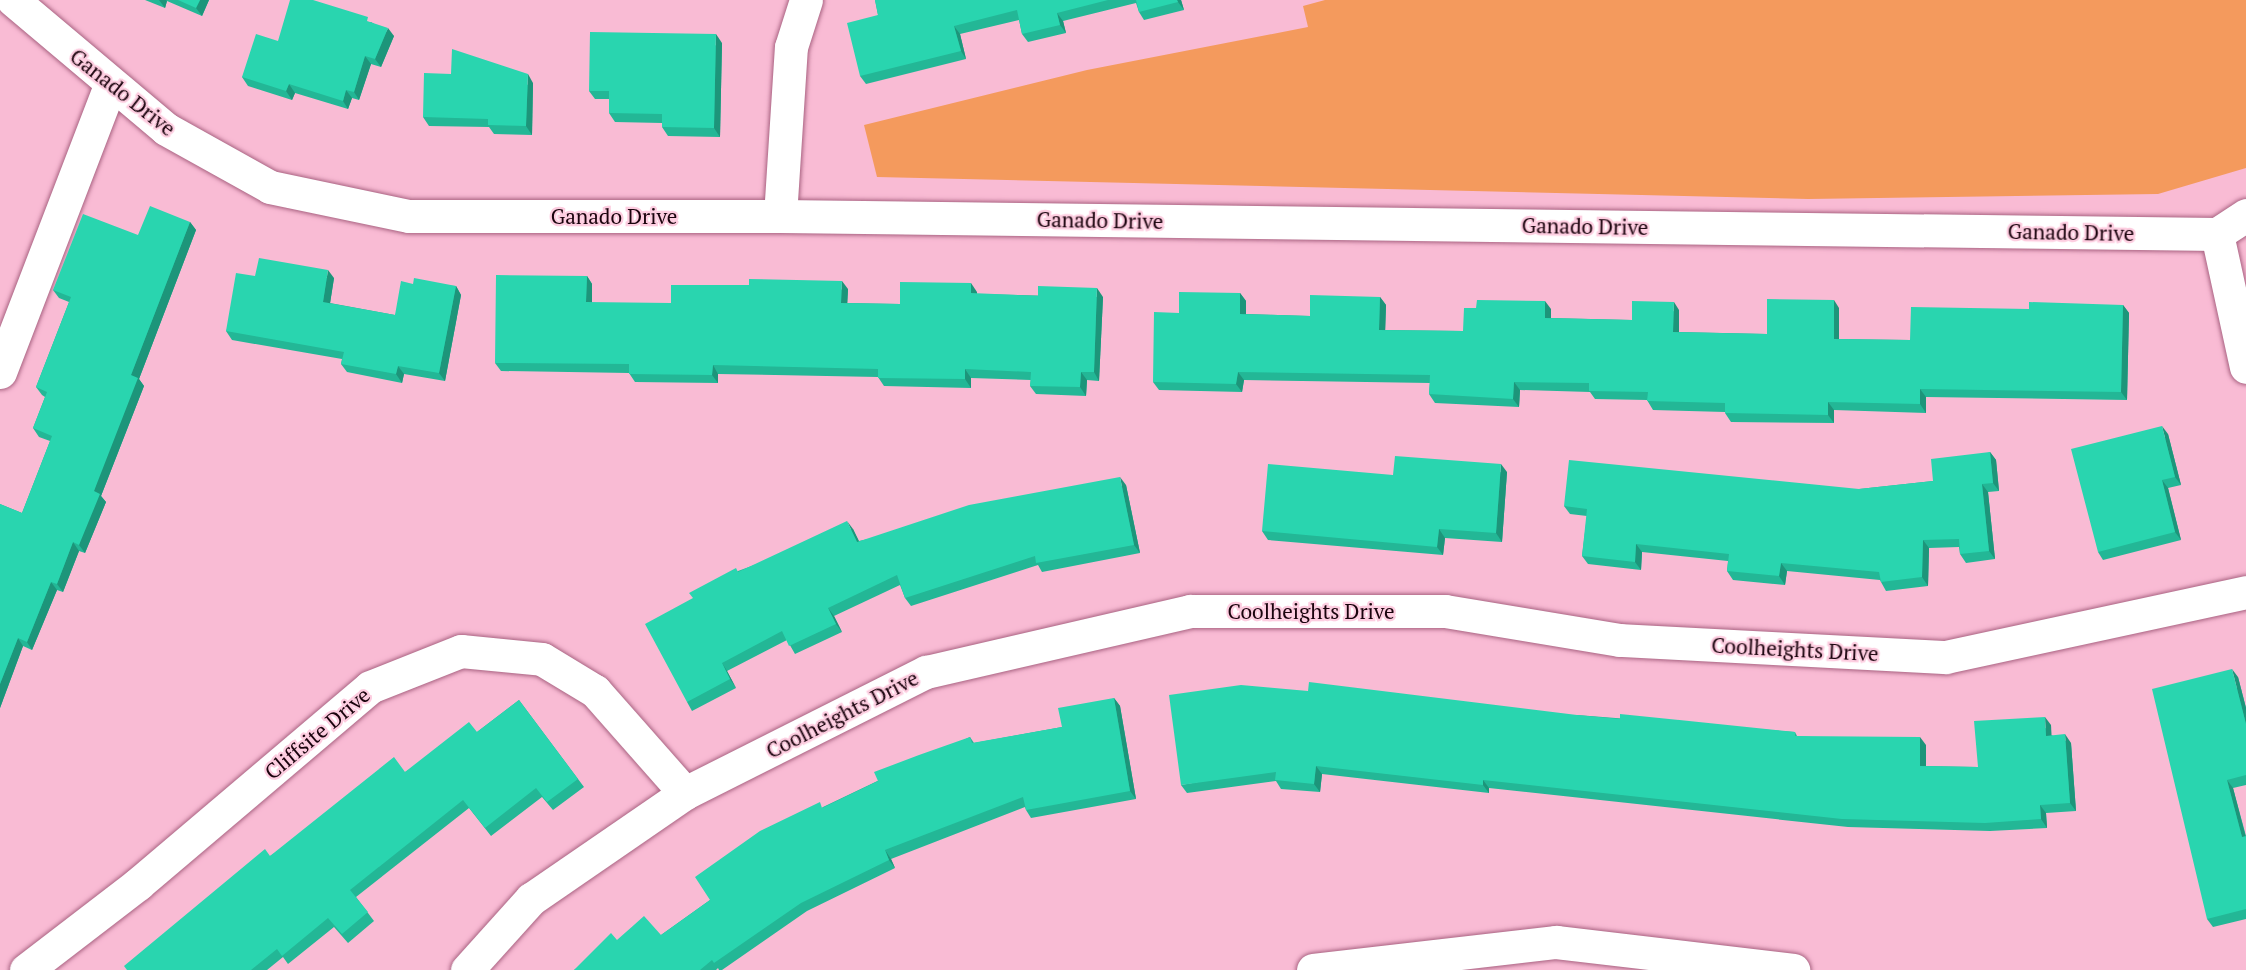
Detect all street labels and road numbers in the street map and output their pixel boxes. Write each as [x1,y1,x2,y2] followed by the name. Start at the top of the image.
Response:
[65,43,181,141] street label: Ganado Drive
[551,203,677,229] street label: Ganado Drive
[1036,206,1164,234] street label: Ganado Drive
[1521,212,1649,240] street label: Ganado Drive
[2007,218,2135,246] street label: Ganado Drive
[1227,598,1395,624] street label: Coolheights Drive
[1711,632,1879,666] street label: Coolheights Drive
[762,665,922,763] street label: Coolheights Drive
[259,682,375,784] street label: Cliffsite Drive

